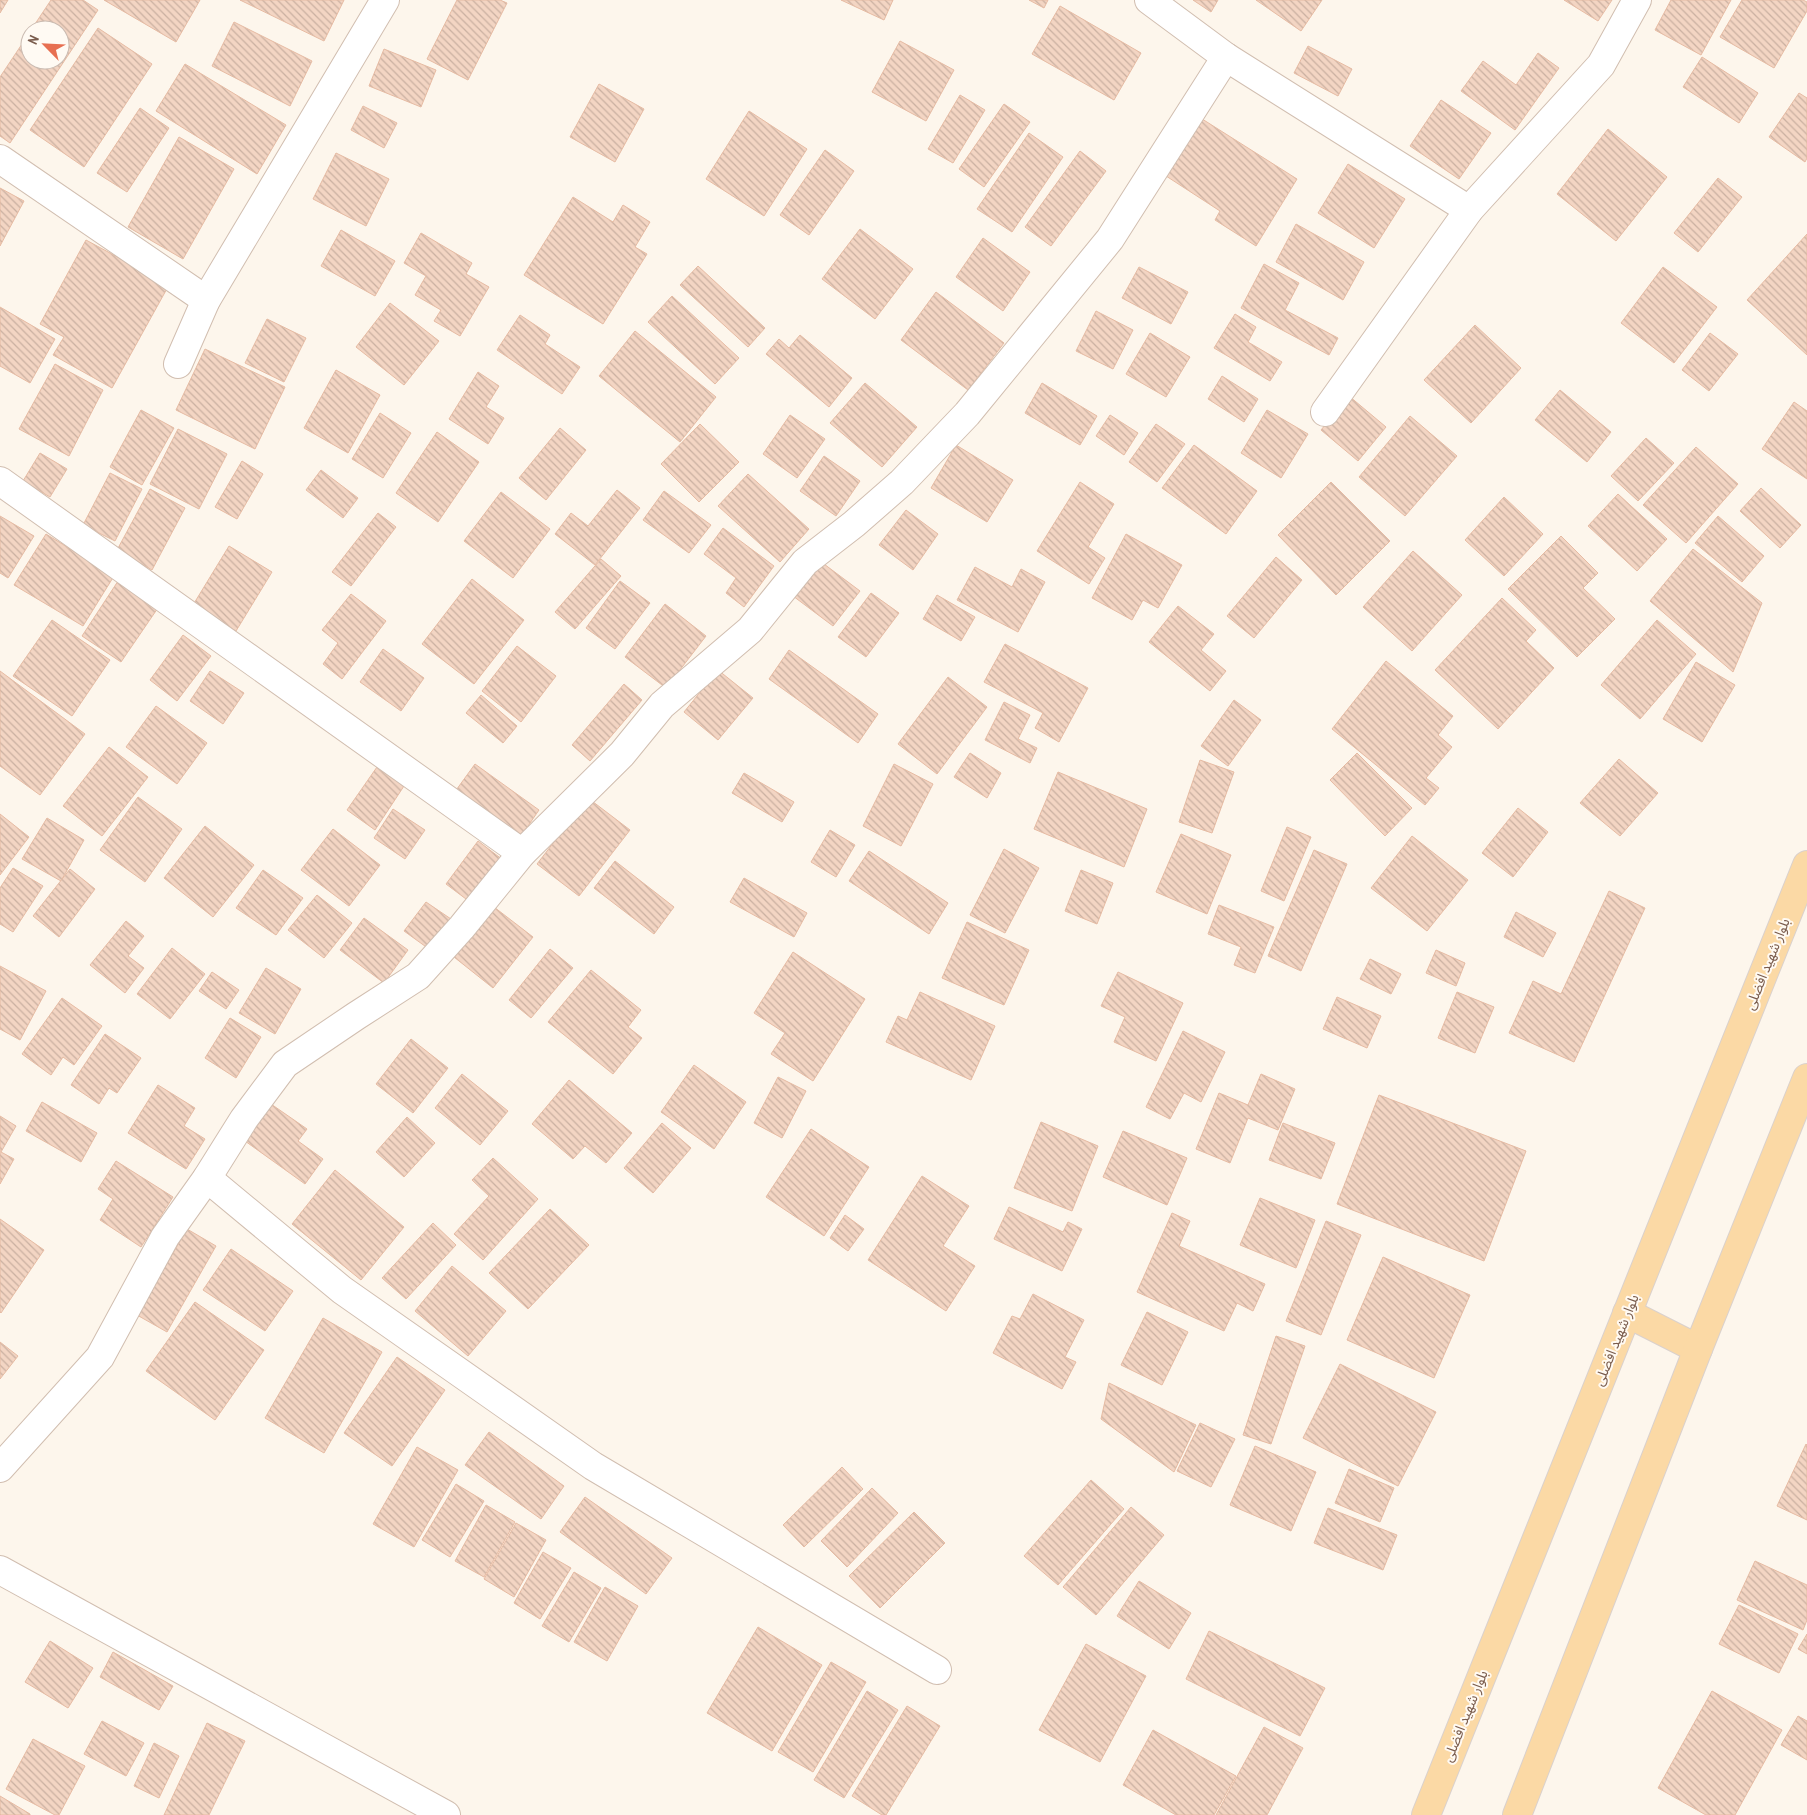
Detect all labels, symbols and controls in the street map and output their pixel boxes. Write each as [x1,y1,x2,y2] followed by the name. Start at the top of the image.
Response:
[20,20,70,70] north arrow
[23,32,43,47] text: N
[1740,915,1794,1013] street label: بلوار شهید افضلی
[1589,1291,1643,1389] street label: بلوار شهید افضلی
[1438,1667,1492,1765] street label: بلوار شهید افضلی

